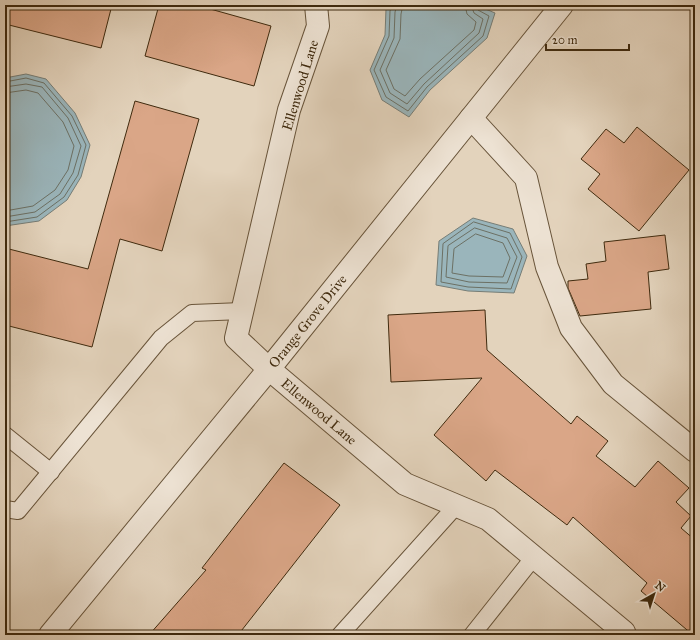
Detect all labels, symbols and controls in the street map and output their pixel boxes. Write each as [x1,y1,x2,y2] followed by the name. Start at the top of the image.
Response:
[546,26,629,52] scale bar
[552,33,578,47] text: 20 m
[279,38,322,133] street label: Ellenwood Lane
[265,271,351,372] street label: Orange Grove Drive
[277,375,360,449] street label: Ellenwood Lane
[634,574,674,614] north arrow
[652,579,668,595] text: N

